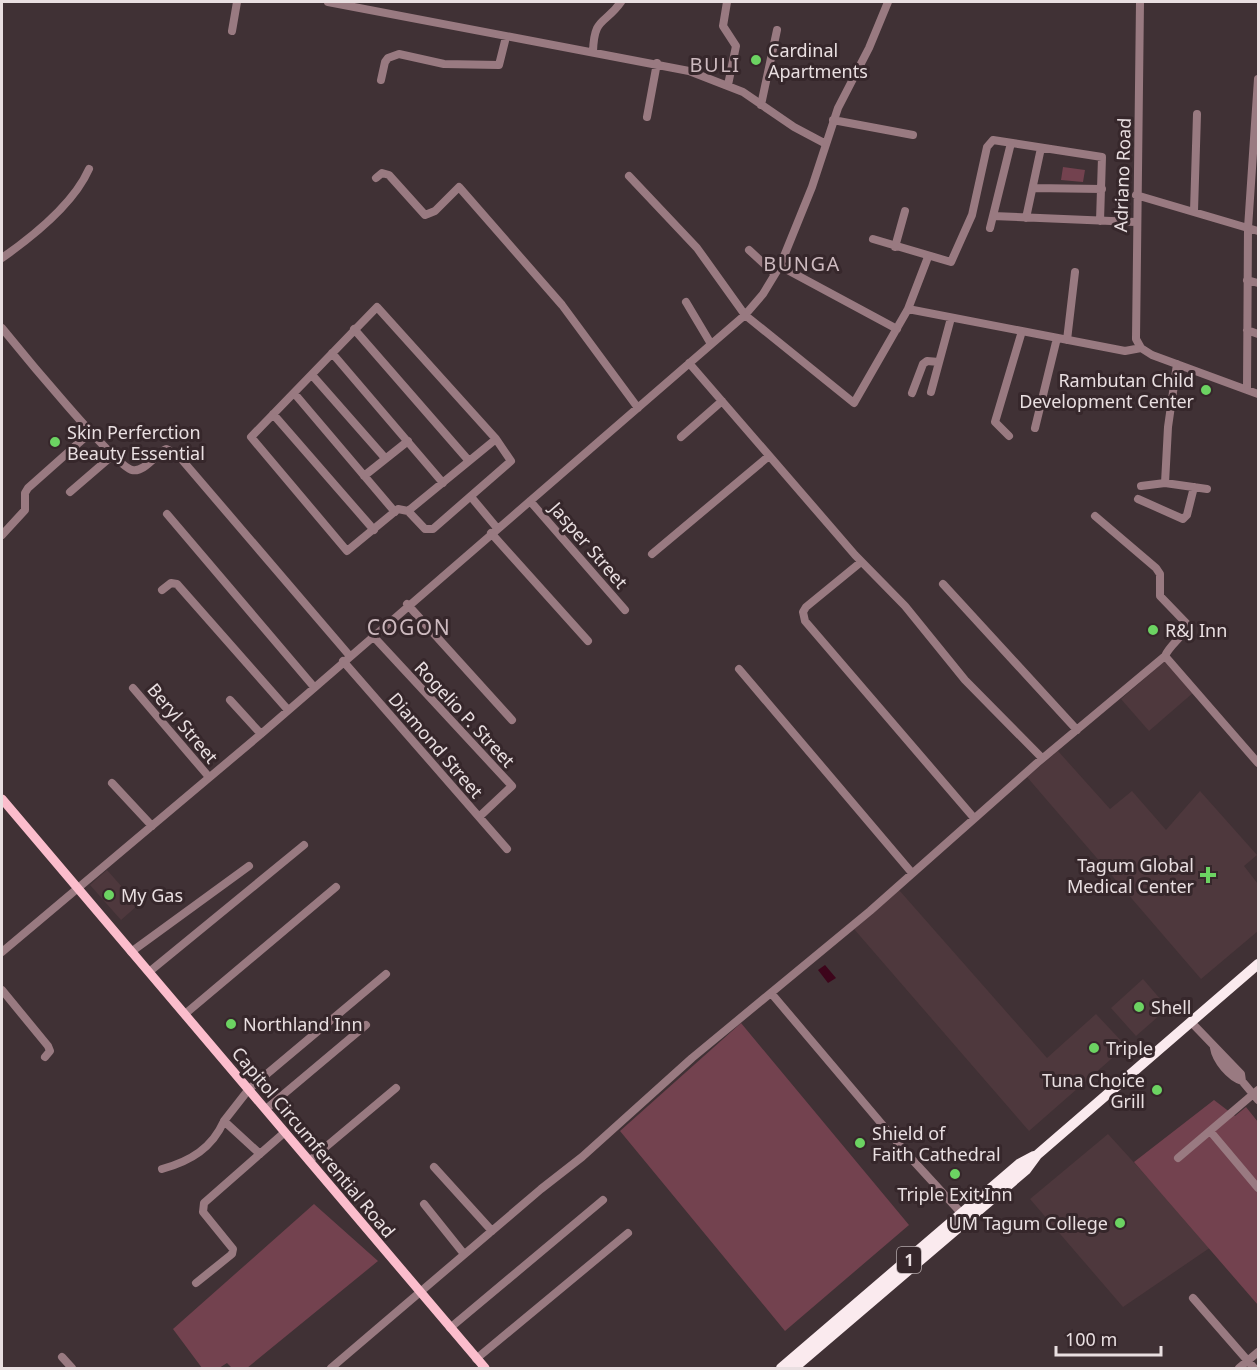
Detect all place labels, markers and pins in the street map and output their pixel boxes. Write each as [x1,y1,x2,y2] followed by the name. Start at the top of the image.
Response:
[768,38,868,83] place label: Cardinal Apartments
[749,53,763,67] marker: Cardinal Apartments
[1019,368,1195,413] place label: Rambutan Child Development Center
[1199,383,1213,397] marker: Rambutan Child Development Center
[67,420,205,465] place label: Skin Perferction Beauty Essential
[48,435,62,449] marker: Skin Perferction Beauty Essential
[1165,618,1227,642] place label: R&J Inn
[1146,623,1160,637] marker: R&J Inn
[1067,853,1195,898] place label: Tagum Global Medical Center
[1199,866,1217,884] marker: Tagum Global Medical Center
[121,883,183,907] place label: My Gas
[102,888,116,902] marker: My Gas
[1151,995,1191,1019] place label: Shell
[1132,1000,1146,1014] marker: Shell
[243,1012,363,1036] place label: Northland Inn
[224,1017,238,1031] marker: Northland Inn
[1106,1036,1153,1060] place label: Triple
[1087,1041,1101,1055] marker: Triple
[1042,1068,1145,1113] place label: Tuna Choice Grill
[1150,1083,1164,1097] marker: Tuna Choice Grill
[872,1121,1001,1166] place label: Shield of Faith Cathedral
[853,1136,867,1150] marker: Shield of Faith Cathedral
[948,1167,962,1181] marker: Triple Exit Inn
[897,1182,1013,1206] place label: Triple Exit Inn
[949,1211,1108,1235] place label: UM Tagum College
[1113,1216,1127,1230] marker: UM Tagum College

